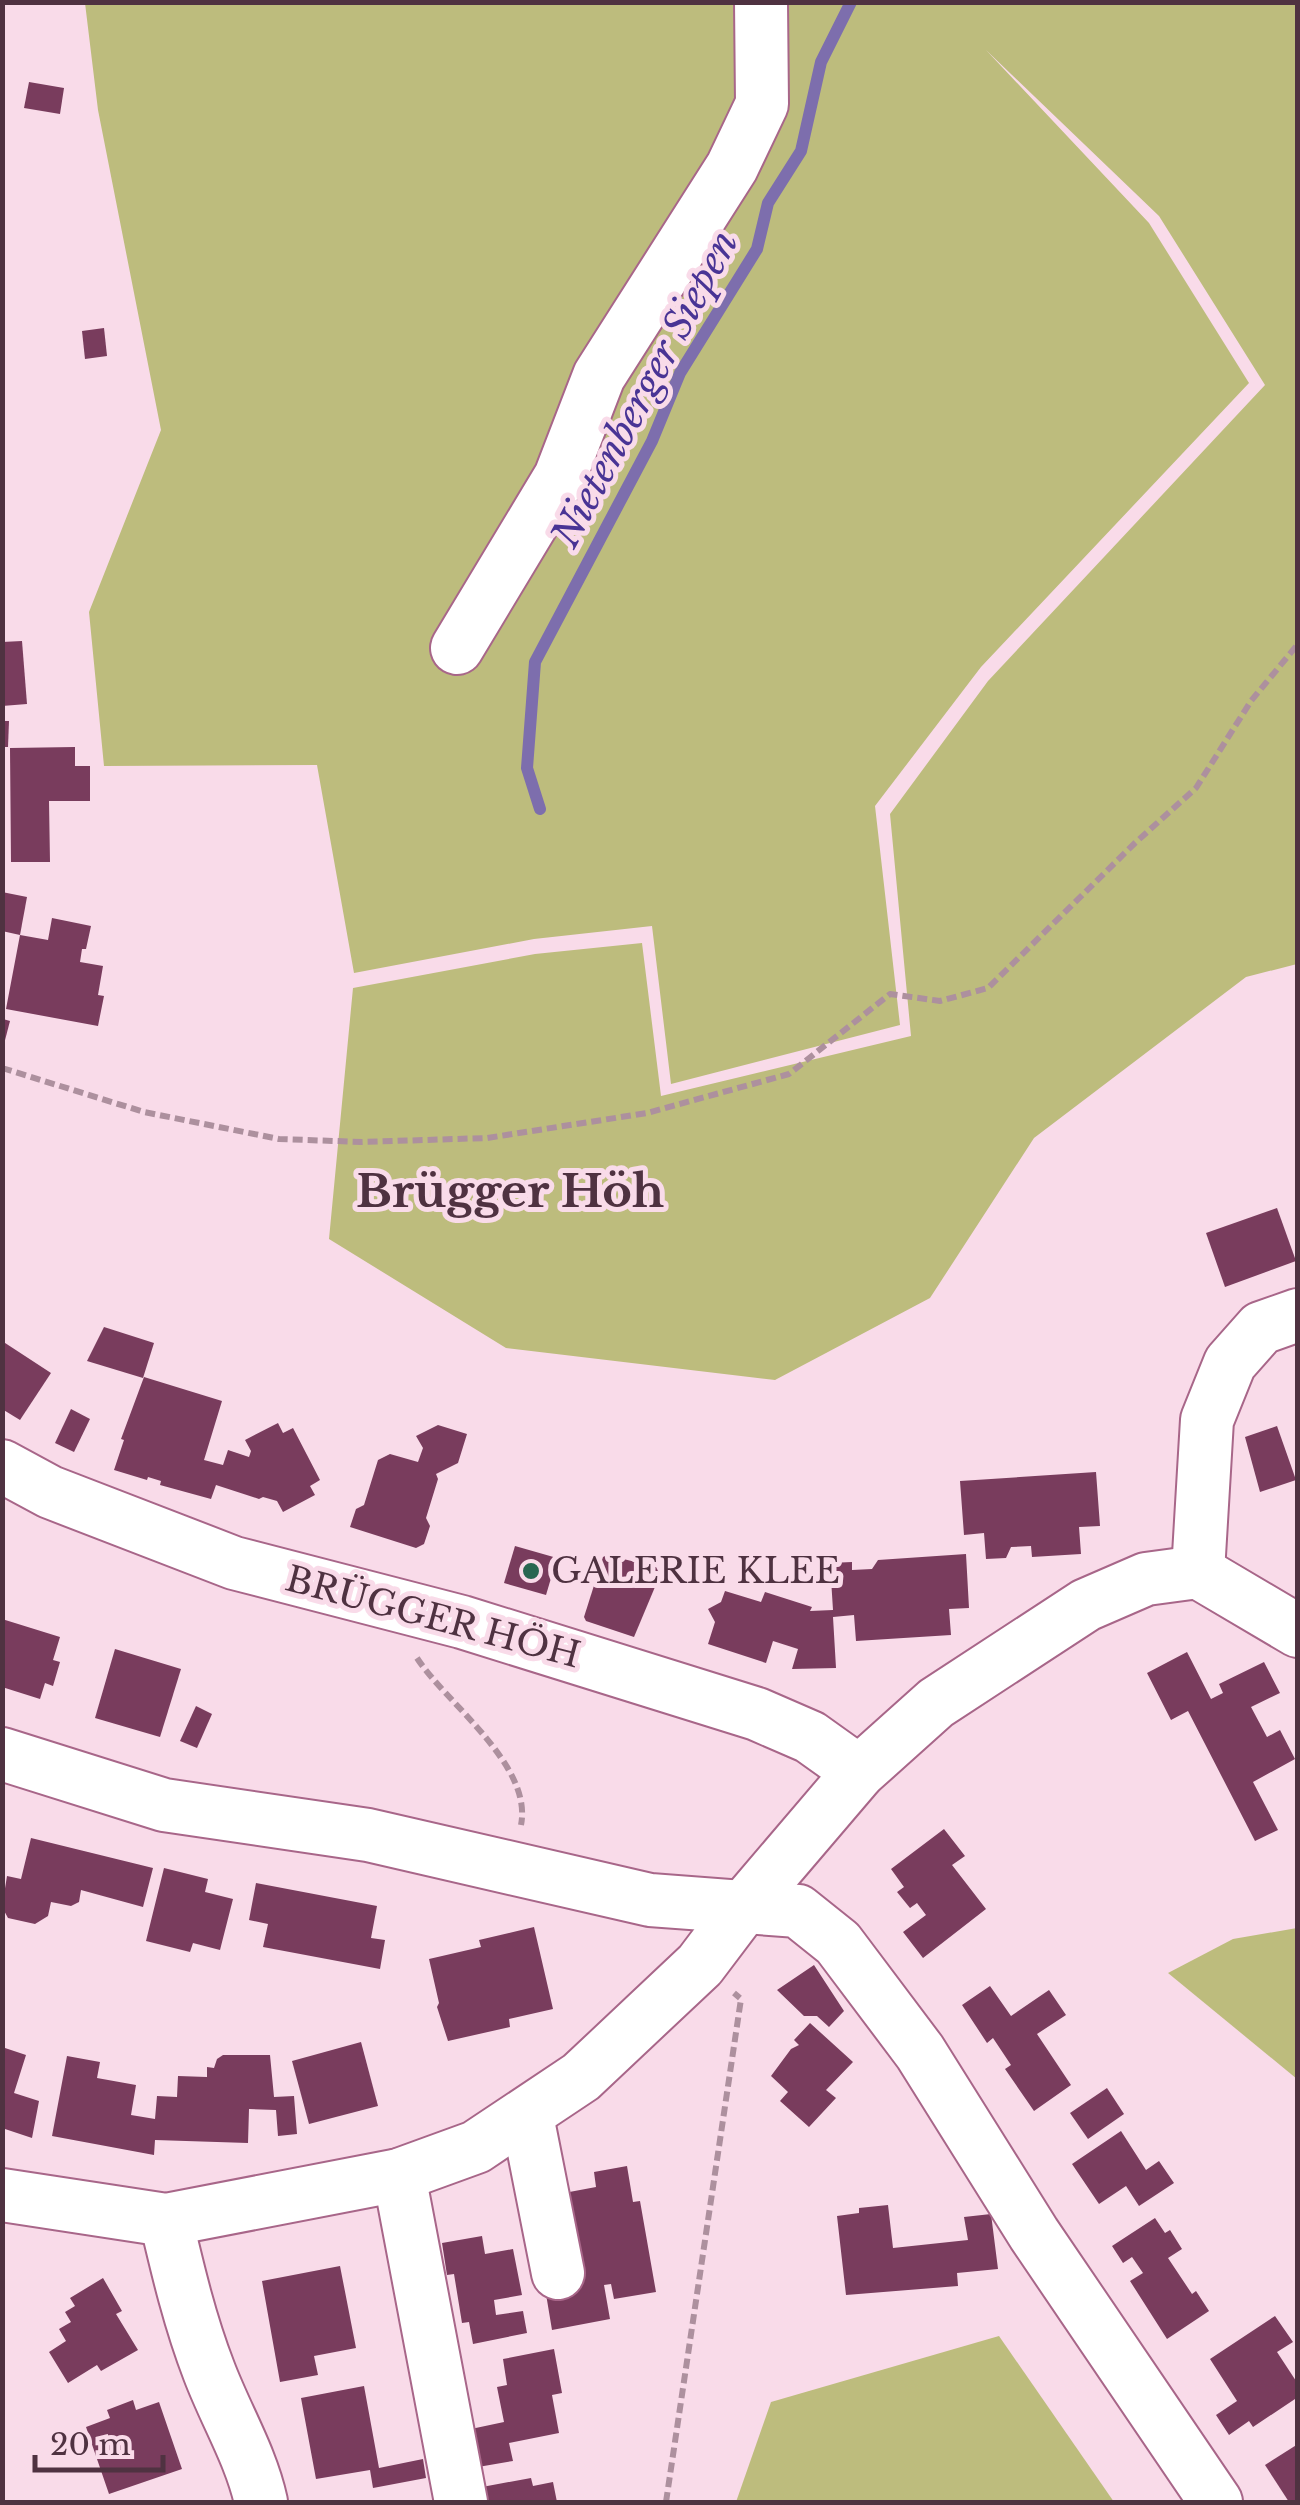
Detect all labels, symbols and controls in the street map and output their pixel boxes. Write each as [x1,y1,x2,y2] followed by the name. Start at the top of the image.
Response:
[541,223,748,556] water label: Nietenberger Siepen
[356,1163,664,1219] district label: Brügger Höh
[551,1549,840,1592] place label: GALERIE KLEE
[281,1557,585,1676] street label: BRÜGGER HÖH
[520,1560,542,1582] marker: GALERIE KLEE
[35,2410,162,2472] scale bar
[50,2426,131,2463] text: 20 m

